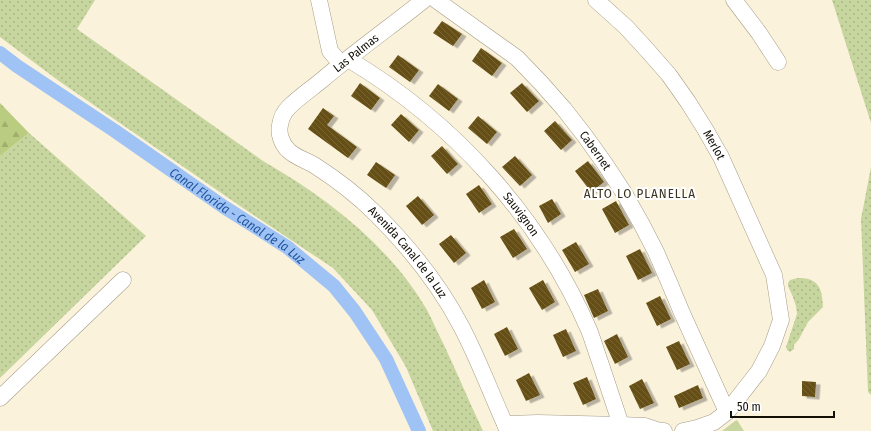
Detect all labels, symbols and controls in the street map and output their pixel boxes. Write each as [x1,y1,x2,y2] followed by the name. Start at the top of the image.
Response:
[331,31,381,75] street label: Las Palmas
[700,127,728,162] street label: Merlot
[577,128,614,173] street label: Cabernet
[167,165,309,268] water label: Canal Florida - Canal de la Luz
[584,186,696,201] district label: ALTO LO PLANELLA
[500,190,542,239] street label: Sauvignon
[365,203,450,301] street label: Avenida Canal de la Luz
[731,393,834,419] scale bar
[737,400,761,414] text: 50 m

